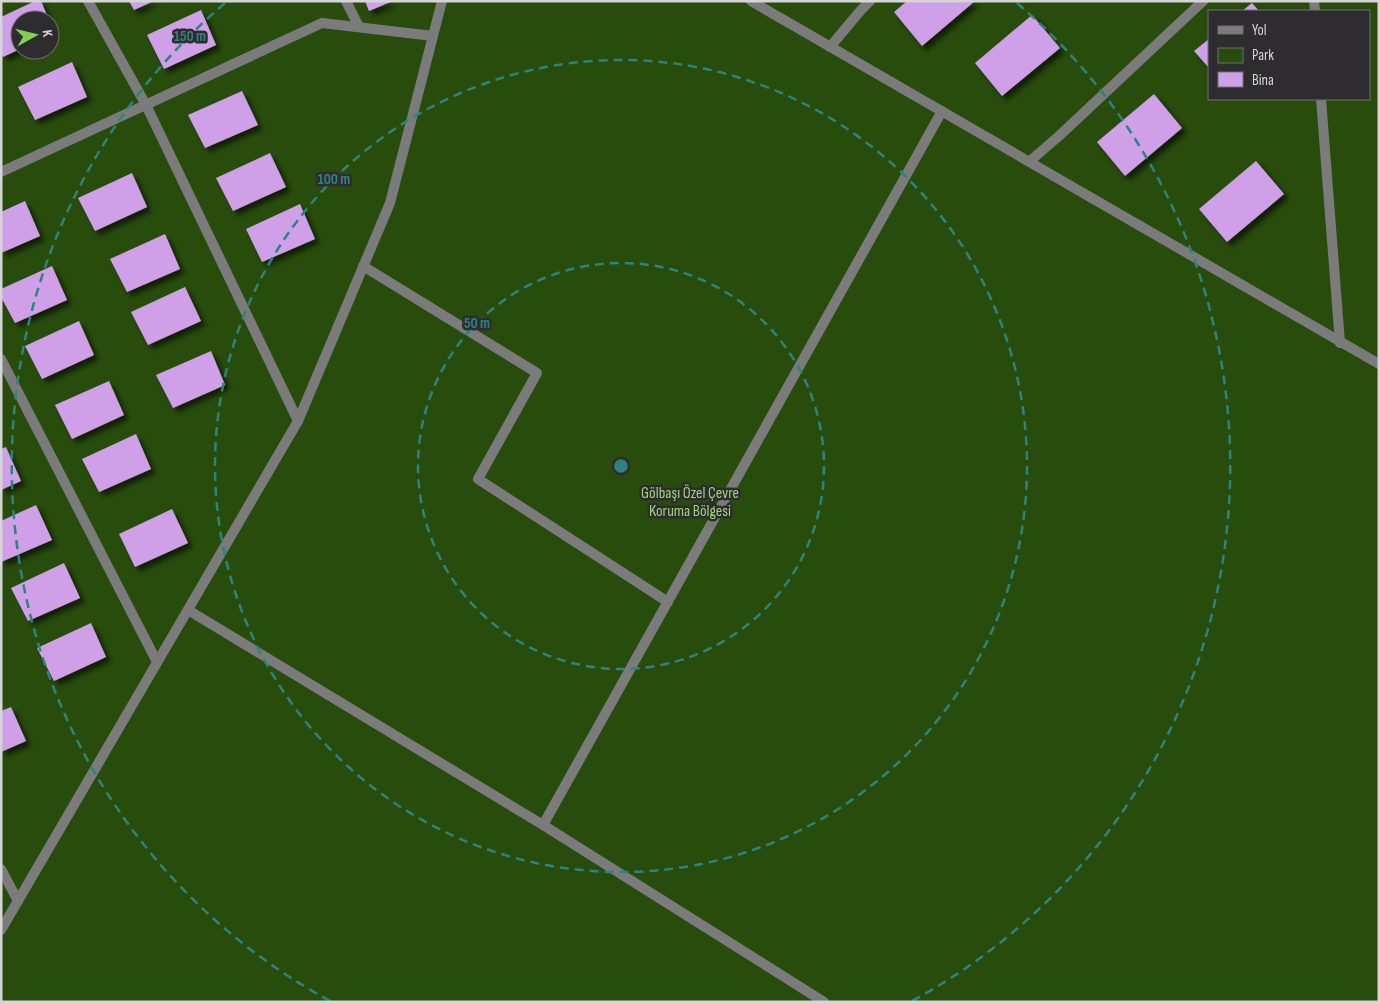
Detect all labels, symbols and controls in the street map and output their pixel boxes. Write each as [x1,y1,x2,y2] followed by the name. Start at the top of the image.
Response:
[10,10,60,60] north arrow
[1208,10,1370,100] legend
[1252,21,1267,40] text: Yol
[174,27,206,46] text: 150 m
[38,29,56,38] text: K
[1252,46,1274,65] text: Park
[1252,71,1274,90] text: Bina
[318,170,350,189] text: 100 m
[464,314,490,333] text: 50 m
[612,457,630,475] centre of rings
[641,484,739,521] park label: Gölbaşı Özel Çevre Koruma Bölgesi

